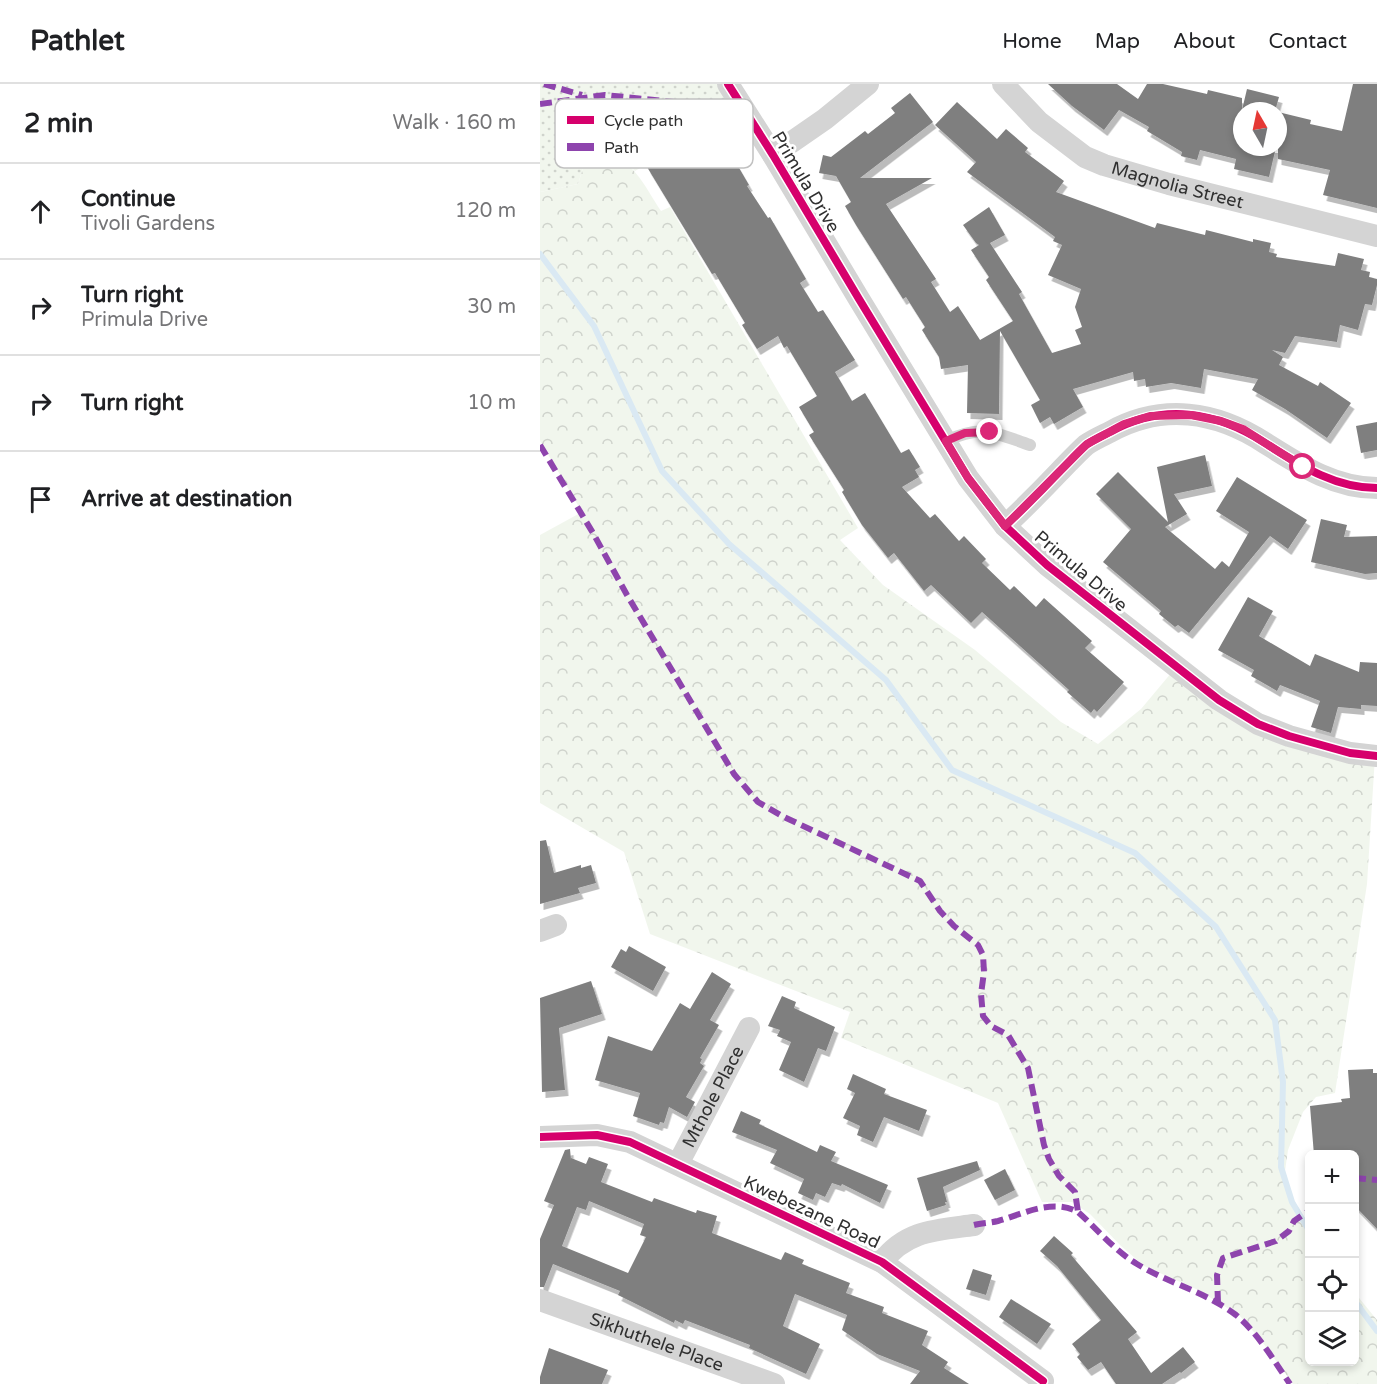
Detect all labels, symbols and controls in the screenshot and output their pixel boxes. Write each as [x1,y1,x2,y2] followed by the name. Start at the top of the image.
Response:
[30,24,125,58] text: Pathlet
[1002,29,1062,54] text: Home
[1095,29,1140,54] text: Map
[1173,29,1235,54] text: About
[1268,29,1347,54] text: Contact
[555,99,753,168] legend
[1233,102,1287,156] north arrow
[24,108,93,139] text: 2 min
[393,111,516,135] text: Walk · 160 m
[604,111,683,131] text: Cycle path
[767,127,845,237] street label: Primula Drive
[604,138,639,158] text: Path
[1109,157,1246,213] street label: Magnolia Street
[81,186,176,212] text: Continue
[24,195,57,228] icon: ahead
[455,199,516,223] text: 120 m
[81,212,215,236] text: Tivoli Gardens
[81,282,183,308] text: Turn right
[24,291,57,324] icon: right
[467,295,516,319] text: 30 m
[81,308,208,332] text: Primula Drive
[24,387,57,420] icon: right
[81,390,183,416] text: Turn right
[467,391,516,415] text: 10 m
[976,418,1002,444] route end
[1289,453,1315,479] route start
[24,483,57,516] icon: arrive
[81,486,292,512] text: Arrive at destination
[1030,526,1132,616] street label: Primula Drive
[678,1042,749,1151] street label: Mthole Place
[1305,1150,1359,1366] map controls
[1305,1150,1359,1204] button: +
[740,1171,884,1253] street label: Kwebezane Road
[1305,1204,1359,1258] button: −
[1305,1258,1359,1312] button: locate
[587,1308,727,1376] street label: Sikhuthele Place
[1305,1312,1359,1366] button: layers

